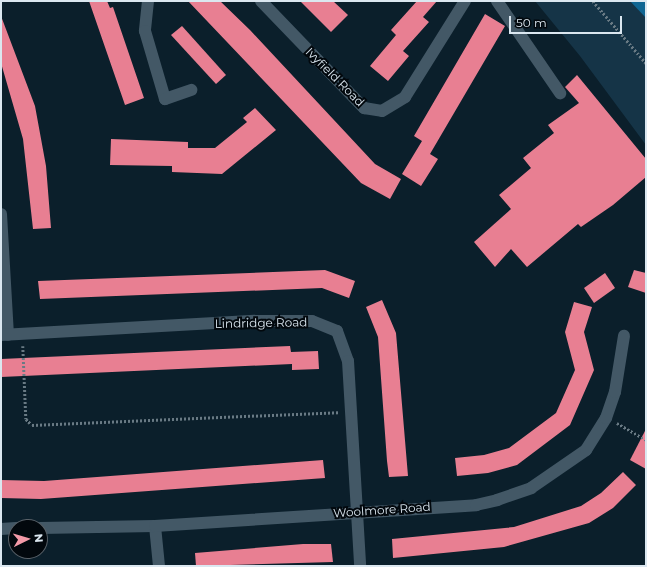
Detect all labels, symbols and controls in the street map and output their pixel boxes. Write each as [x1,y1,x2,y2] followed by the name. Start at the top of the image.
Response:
[511,8,624,34] scale bar
[516,15,547,30] text: 50 m
[303,45,367,109] street label: Ivyfield Road
[215,315,307,331] street label: Lindridge Road
[333,499,431,521] street label: Woolmore Road
[8,519,48,559] north arrow
[32,533,46,543] text: N

